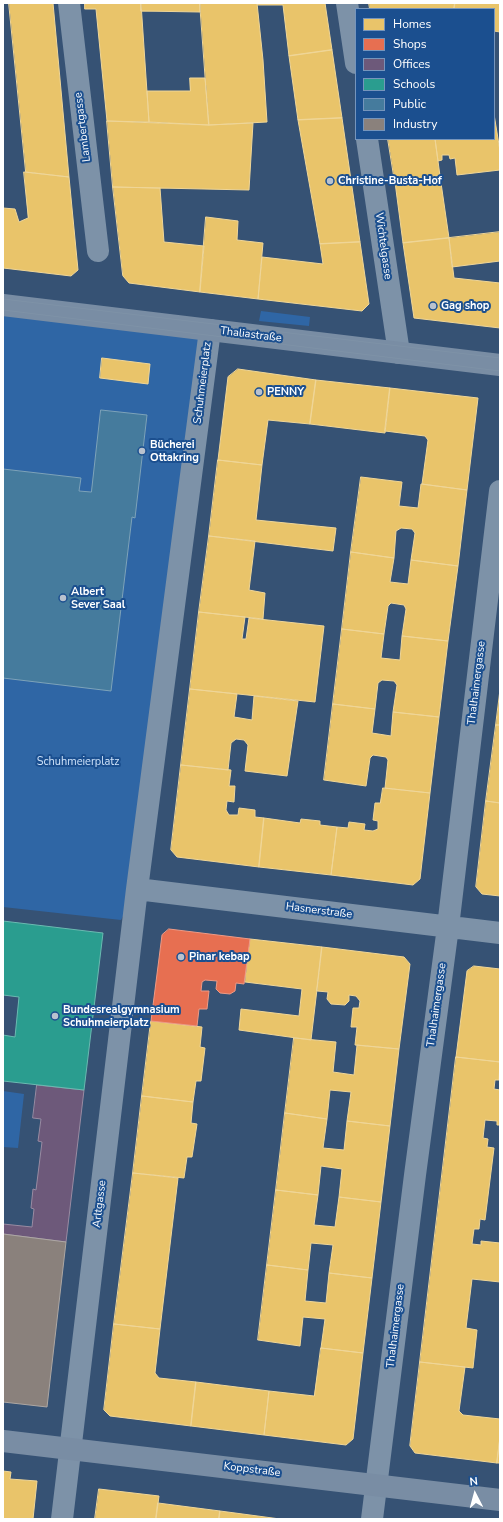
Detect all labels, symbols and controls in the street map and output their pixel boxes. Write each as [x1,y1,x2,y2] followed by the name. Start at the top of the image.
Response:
[355,8,495,140] legend
[393,16,431,32] text: Homes
[393,36,427,52] text: Shops
[393,56,430,72] text: Offices
[393,76,435,92] text: Schools
[72,91,94,163] street label: Lambertgasse
[393,96,426,112] text: Public
[393,116,437,132] text: Industry
[338,174,442,188] place label: Christine-Busta-Hof
[325,176,335,186] marker: Christine-Busta-Hof
[372,212,394,280] street label: Wichtelgasse
[441,299,489,313] place label: Gag shop
[428,301,438,311] marker: Gag shop
[220,325,282,345] street label: Thaliastraße
[191,341,215,425] street label: Schuhmeierplatz
[267,385,304,399] place label: PENNY
[254,387,264,397] marker: PENNY
[150,438,199,464] place label: Bücherei Ottakring
[137,446,147,456] marker: Bücherei Ottakring
[71,585,125,611] place label: Albert Sever Saal
[58,593,68,603] marker: Albert Sever Saal
[465,640,489,726] street label: Thalhaimergasse
[37,755,119,769] park label: Schuhmeierplatz
[285,900,353,922] street label: Hasnerstraße
[189,950,250,964] place label: Pinar kebap
[176,952,186,962] marker: Pinar kebap
[425,962,449,1048] street label: Thalhaimergasse
[63,1003,180,1029] place label: Bundesrealgymnasium Schuhmeierplatz
[50,1011,60,1021] marker: Bundesrealgymnasium Schuhmeierplatz
[91,1180,109,1228] street label: Arltgasse
[384,1283,408,1369] street label: Thalhaimergasse
[223,1460,281,1480] street label: Koppstraße
[455,1474,495,1514] north arrow
[469,1474,479,1489] text: N

